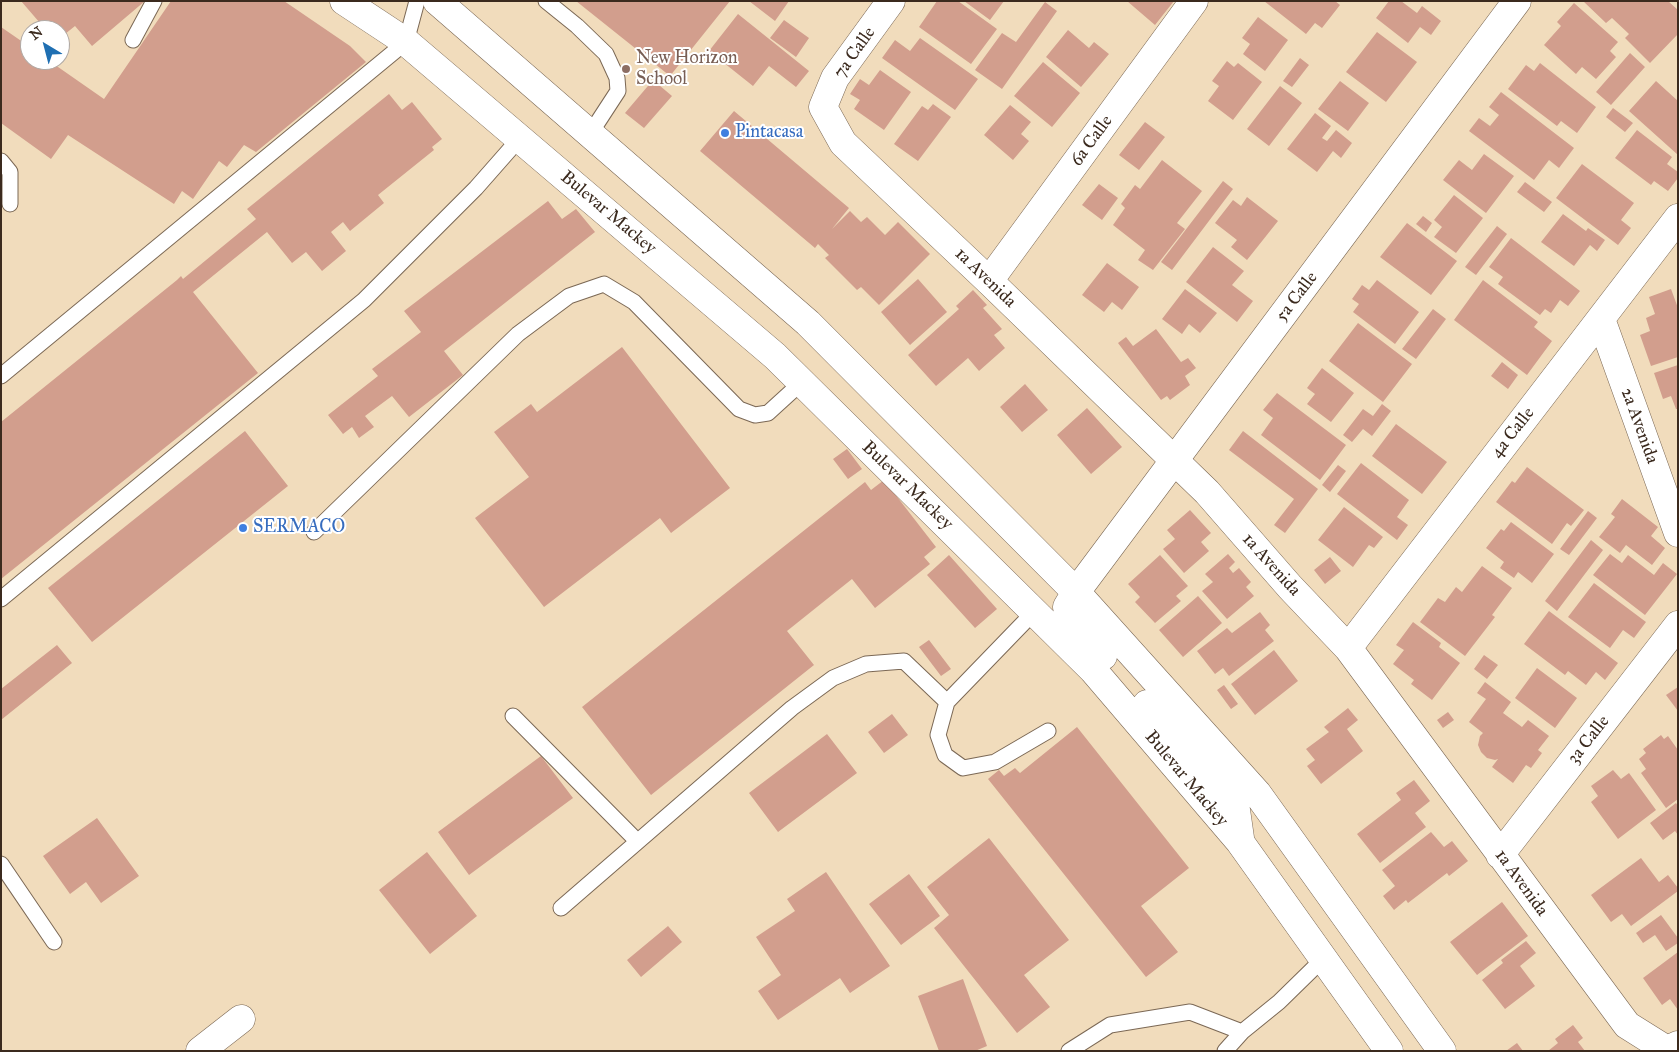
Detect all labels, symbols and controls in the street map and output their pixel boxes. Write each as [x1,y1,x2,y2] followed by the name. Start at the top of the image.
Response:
[20,20,70,70] north arrow
[26,23,46,44] text: N
[829,23,881,83] street label: 7a Calle
[636,48,738,90] place label: New Horizon School
[620,63,632,75] marker: New Horizon School
[1066,111,1118,171] street label: 6a Calle
[735,122,803,144] place label: Pintacasa
[719,127,731,139] marker: Pintacasa
[556,167,660,259] street label: Bulevar Mackey
[950,243,1020,313] street label: 1a Avenida
[1271,268,1323,326] street label: 5a Calle
[1615,385,1663,467] street label: 2a Avenida
[1486,403,1540,463] street label: 4a Calle
[857,437,957,535] street label: Bulevar Mackey
[253,517,345,539] place label: SERMACO
[237,522,249,534] marker: SERMACO
[1237,529,1305,601] street label: 1a Avenida
[1563,711,1615,769] street label: 3a Calle
[1140,727,1232,831] street label: Bulevar Mackey
[1490,845,1552,921] street label: 1a Avenida

